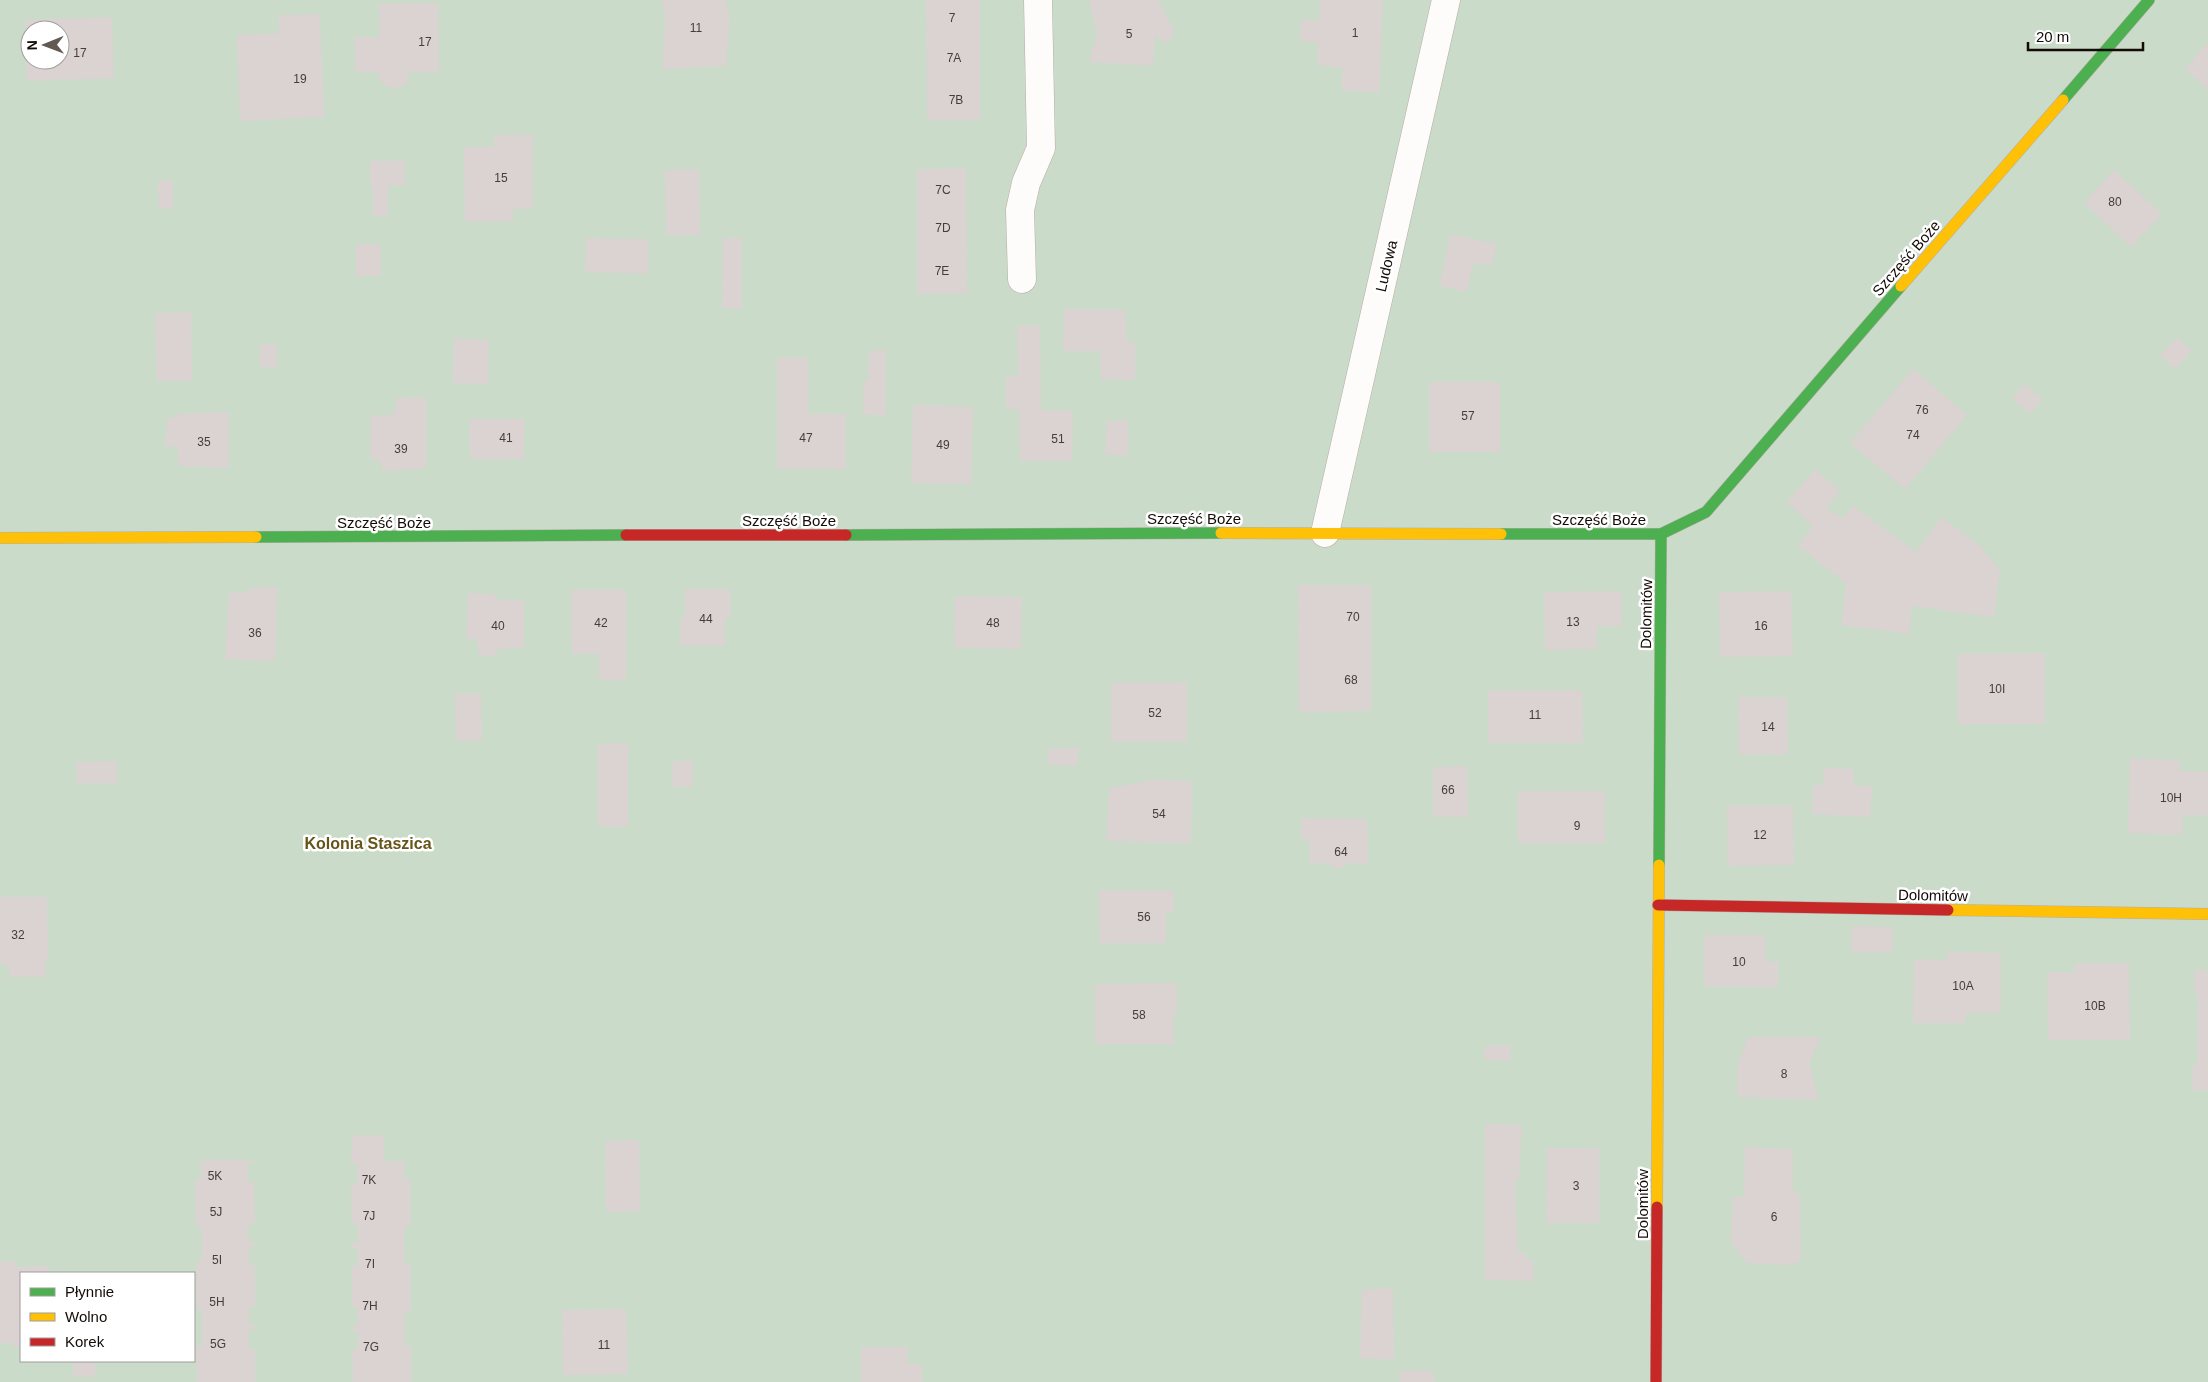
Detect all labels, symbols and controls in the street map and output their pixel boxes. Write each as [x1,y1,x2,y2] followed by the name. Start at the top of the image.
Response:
[949,11,956,25] house number: 7
[20,20,70,70] north arrow
[2028,20,2143,52] scale bar
[690,21,703,35] house number: 11
[1352,26,1359,40] house number: 1
[1126,27,1133,41] house number: 5
[2036,28,2069,45] text: 20 m
[418,35,432,49] house number: 17
[24,40,40,50] text: N
[73,46,87,60] house number: 17
[947,51,961,65] house number: 7A
[293,72,307,86] house number: 19
[949,93,963,107] house number: 7B
[494,171,508,185] house number: 15
[935,183,951,197] house number: 7C
[2108,195,2122,209] house number: 80
[1869,217,1943,299] street label: Szczęść Boże
[935,221,951,235] house number: 7D
[1372,238,1400,294] street label: Ludowa
[935,264,949,278] house number: 7E
[1915,403,1929,417] house number: 76
[1461,409,1475,423] house number: 57
[1906,428,1920,442] house number: 74
[499,431,513,445] house number: 41
[799,431,813,445] house number: 47
[1051,432,1065,446] house number: 51
[197,435,211,449] house number: 35
[936,438,950,452] house number: 49
[394,442,408,456] house number: 39
[1147,510,1241,527] street label: Szczęść Boże
[1552,511,1646,528] street label: Szczęść Boże
[742,512,836,529] street label: Szczęść Boże
[337,514,431,531] street label: Szczęść Boże
[1637,579,1655,649] street label: Dolomitów
[1346,610,1360,624] house number: 70
[699,612,713,626] house number: 44
[1566,615,1580,629] house number: 13
[594,616,608,630] house number: 42
[986,616,1000,630] house number: 48
[491,619,505,633] house number: 40
[1754,619,1768,633] house number: 16
[248,626,262,640] house number: 36
[1344,673,1358,687] house number: 68
[1989,682,2005,696] house number: 10I
[1148,706,1162,720] house number: 52
[1529,708,1542,722] house number: 11
[1761,720,1775,734] house number: 14
[1441,783,1455,797] house number: 66
[2160,791,2182,805] house number: 10H
[1152,807,1166,821] house number: 54
[1574,819,1581,833] house number: 9
[1753,828,1767,842] house number: 12
[304,835,432,852] district label: Kolonia Staszica
[1334,845,1348,859] house number: 64
[1898,886,1968,904] street label: Dolomitów
[1137,910,1151,924] house number: 56
[11,928,25,942] house number: 32
[1732,955,1746,969] house number: 10
[1952,979,1974,993] house number: 10A
[2084,999,2106,1013] house number: 10B
[1132,1008,1146,1022] house number: 58
[1781,1067,1788,1081] house number: 8
[208,1169,222,1183] house number: 5K
[1634,1169,1651,1239] street label: Dolomitów
[362,1173,376,1187] house number: 7K
[1573,1179,1580,1193] house number: 3
[210,1205,222,1219] house number: 5J
[363,1209,375,1223] house number: 7J
[1771,1210,1778,1224] house number: 6
[212,1253,222,1267] house number: 5I
[365,1257,375,1271] house number: 7I
[20,1272,195,1362] legend
[65,1283,114,1300] text: Płynnie
[209,1295,225,1309] house number: 5H
[362,1299,378,1313] house number: 7H
[65,1308,107,1325] text: Wolno
[65,1333,105,1350] text: Korek
[210,1337,226,1351] house number: 5G
[598,1338,611,1352] house number: 11
[363,1340,379,1354] house number: 7G

